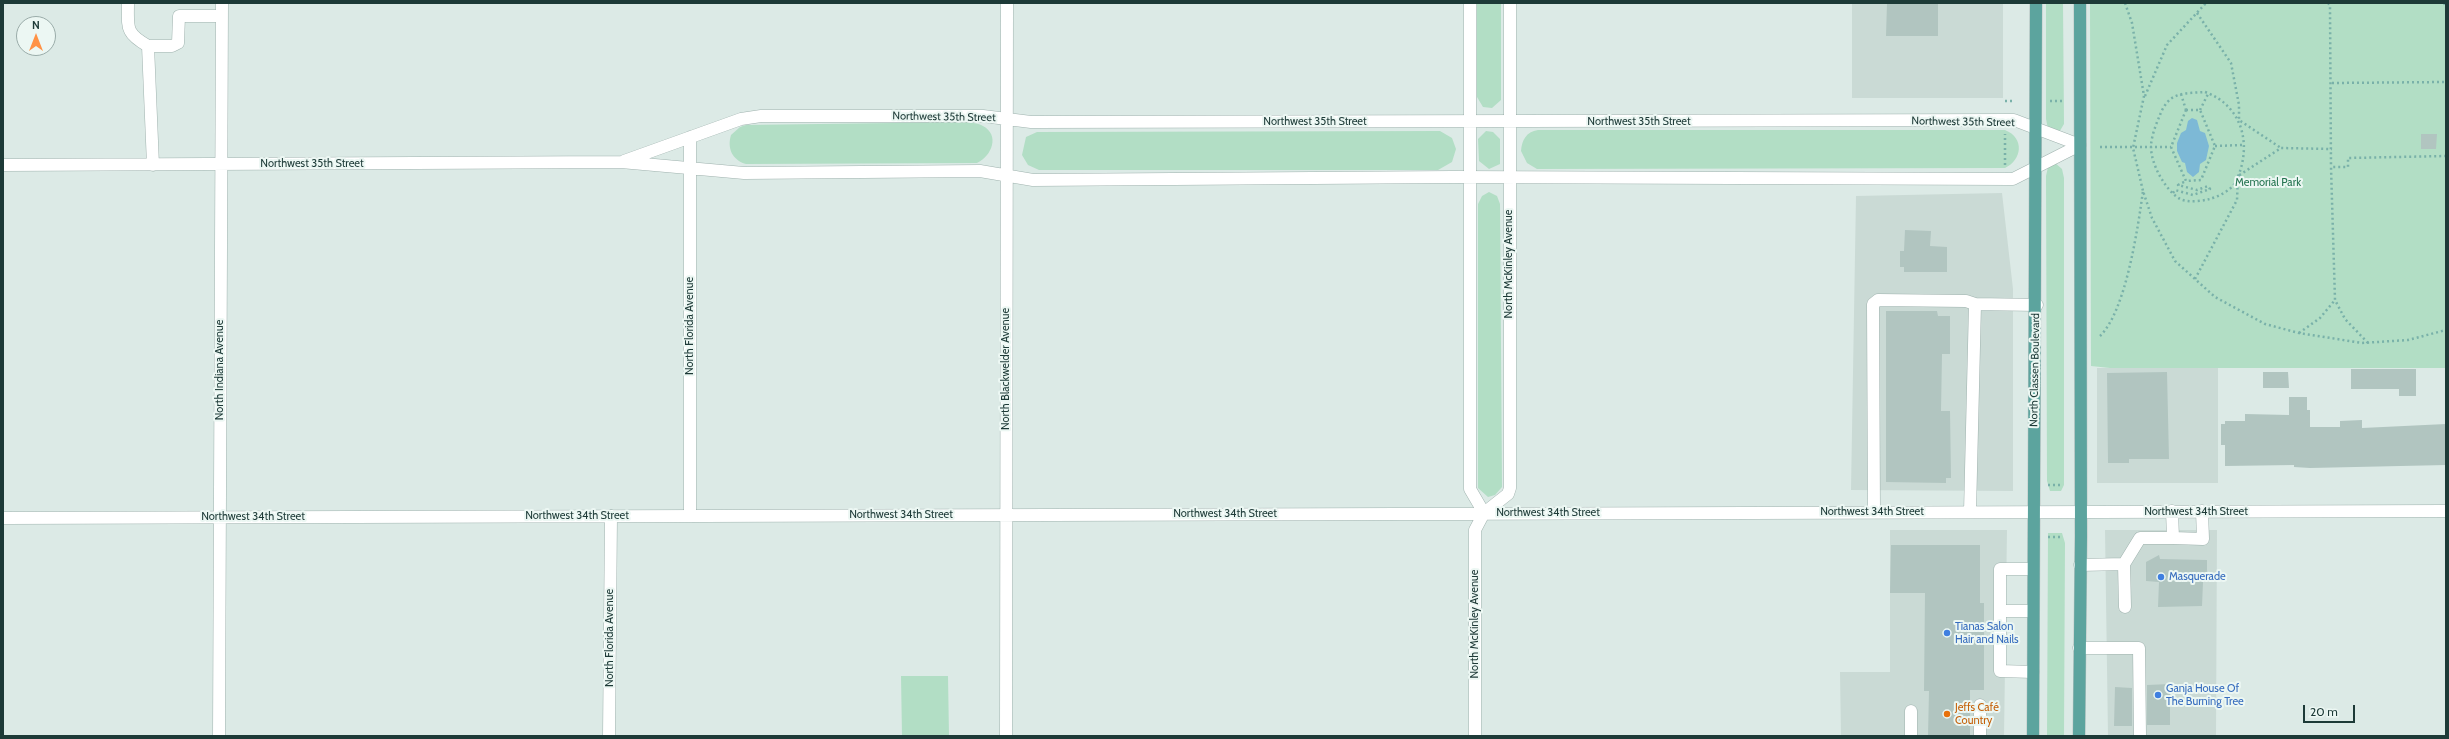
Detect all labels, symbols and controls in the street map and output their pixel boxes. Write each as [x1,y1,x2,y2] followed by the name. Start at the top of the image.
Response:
[16,16,56,56] north arrow
[32,18,40,32] text: N
[892,109,996,125] street label: Northwest 35th Street
[1911,114,2015,130] street label: Northwest 35th Street
[1263,115,1367,129] street label: Northwest 35th Street
[1587,115,1691,129] street label: Northwest 35th Street
[260,157,364,171] street label: Northwest 35th Street
[2235,176,2301,190] park label: Memorial Park
[1502,210,1516,318] street label: North McKinley Avenue
[683,277,697,375] street label: North Florida Avenue
[999,308,1013,430] street label: North Blackwelder Avenue
[2027,313,2043,427] street label: North Classen Boulevard
[213,320,227,420] street label: North Indiana Avenue
[1820,505,1924,519] street label: Northwest 34th Street
[2144,505,2248,519] street label: Northwest 34th Street
[1496,506,1600,520] street label: Northwest 34th Street
[1173,507,1277,521] street label: Northwest 34th Street
[849,508,953,522] street label: Northwest 34th Street
[525,509,629,523] street label: Northwest 34th Street
[201,510,305,524] street label: Northwest 34th Street
[1468,570,1482,678] street label: North McKinley Avenue
[2169,570,2226,584] place label: Masquerade
[2156,572,2166,582] marker: Masquerade
[603,589,617,687] street label: North Florida Avenue
[1955,620,2019,646] place label: Tianas Salon Hair and Nails
[1942,628,1952,638] marker: Tianas Salon Hair and Nails
[2166,682,2244,708] place label: Ganja House Of The Burning Tree
[2153,690,2163,700] marker: Ganja House Of The Burning Tree
[2305,697,2357,723] scale bar
[1955,701,1999,727] place label: Jeffs Café Country
[2310,704,2338,719] text: 20 m
[1942,709,1952,719] marker: Jeffs Café Country

